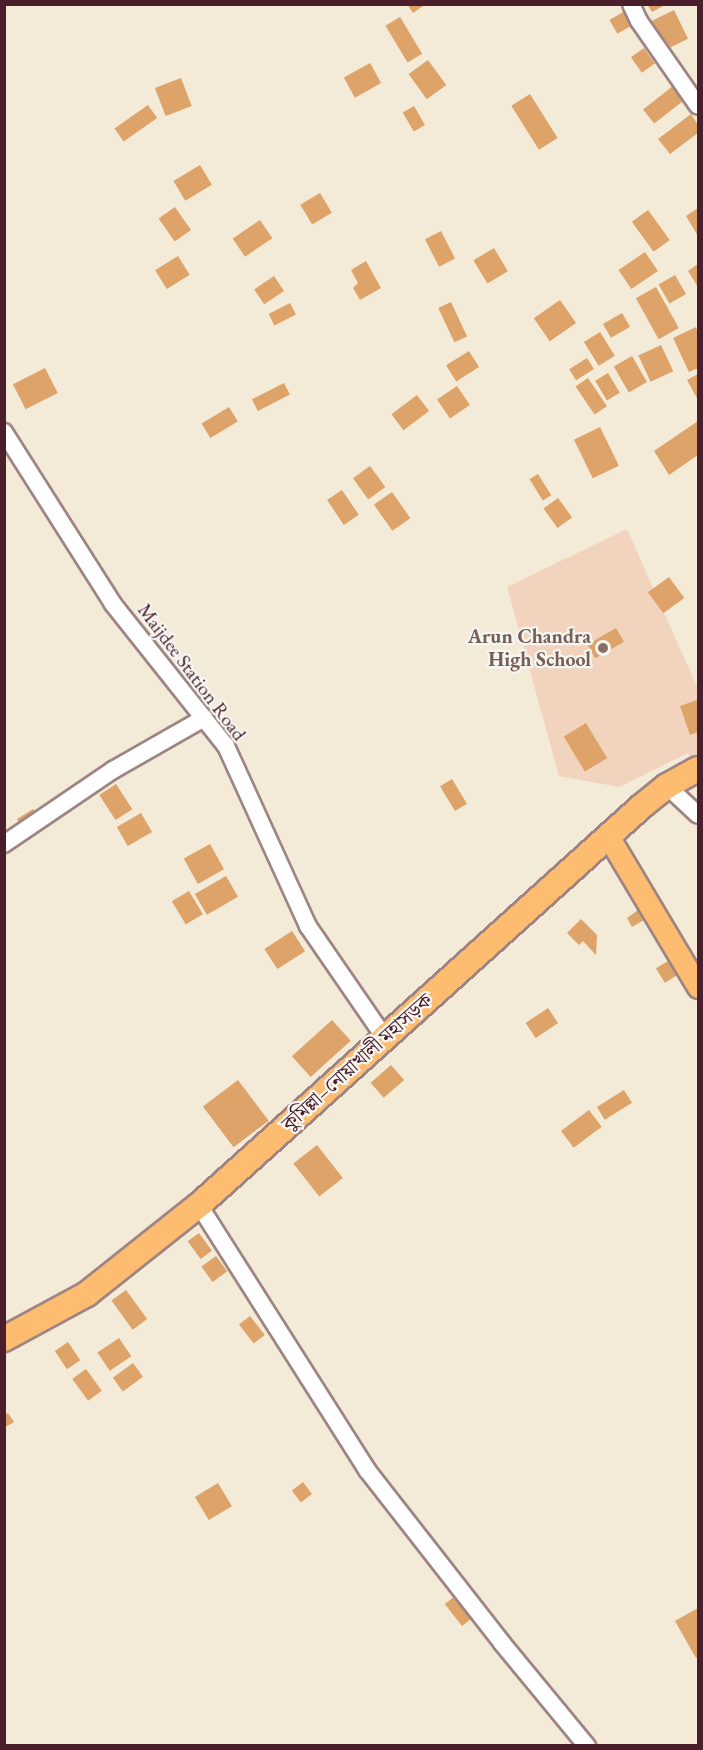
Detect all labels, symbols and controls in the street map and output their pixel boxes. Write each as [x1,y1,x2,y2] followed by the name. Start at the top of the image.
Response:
[133,599,251,745] street label: Maijdee Station Road
[468,624,591,671] place label: Arun Chandra High School
[596,641,610,655] marker: Arun Chandra High School
[277,988,437,1136] street label: কুমিল্লা–নোয়াখালী মহাসড়ক

